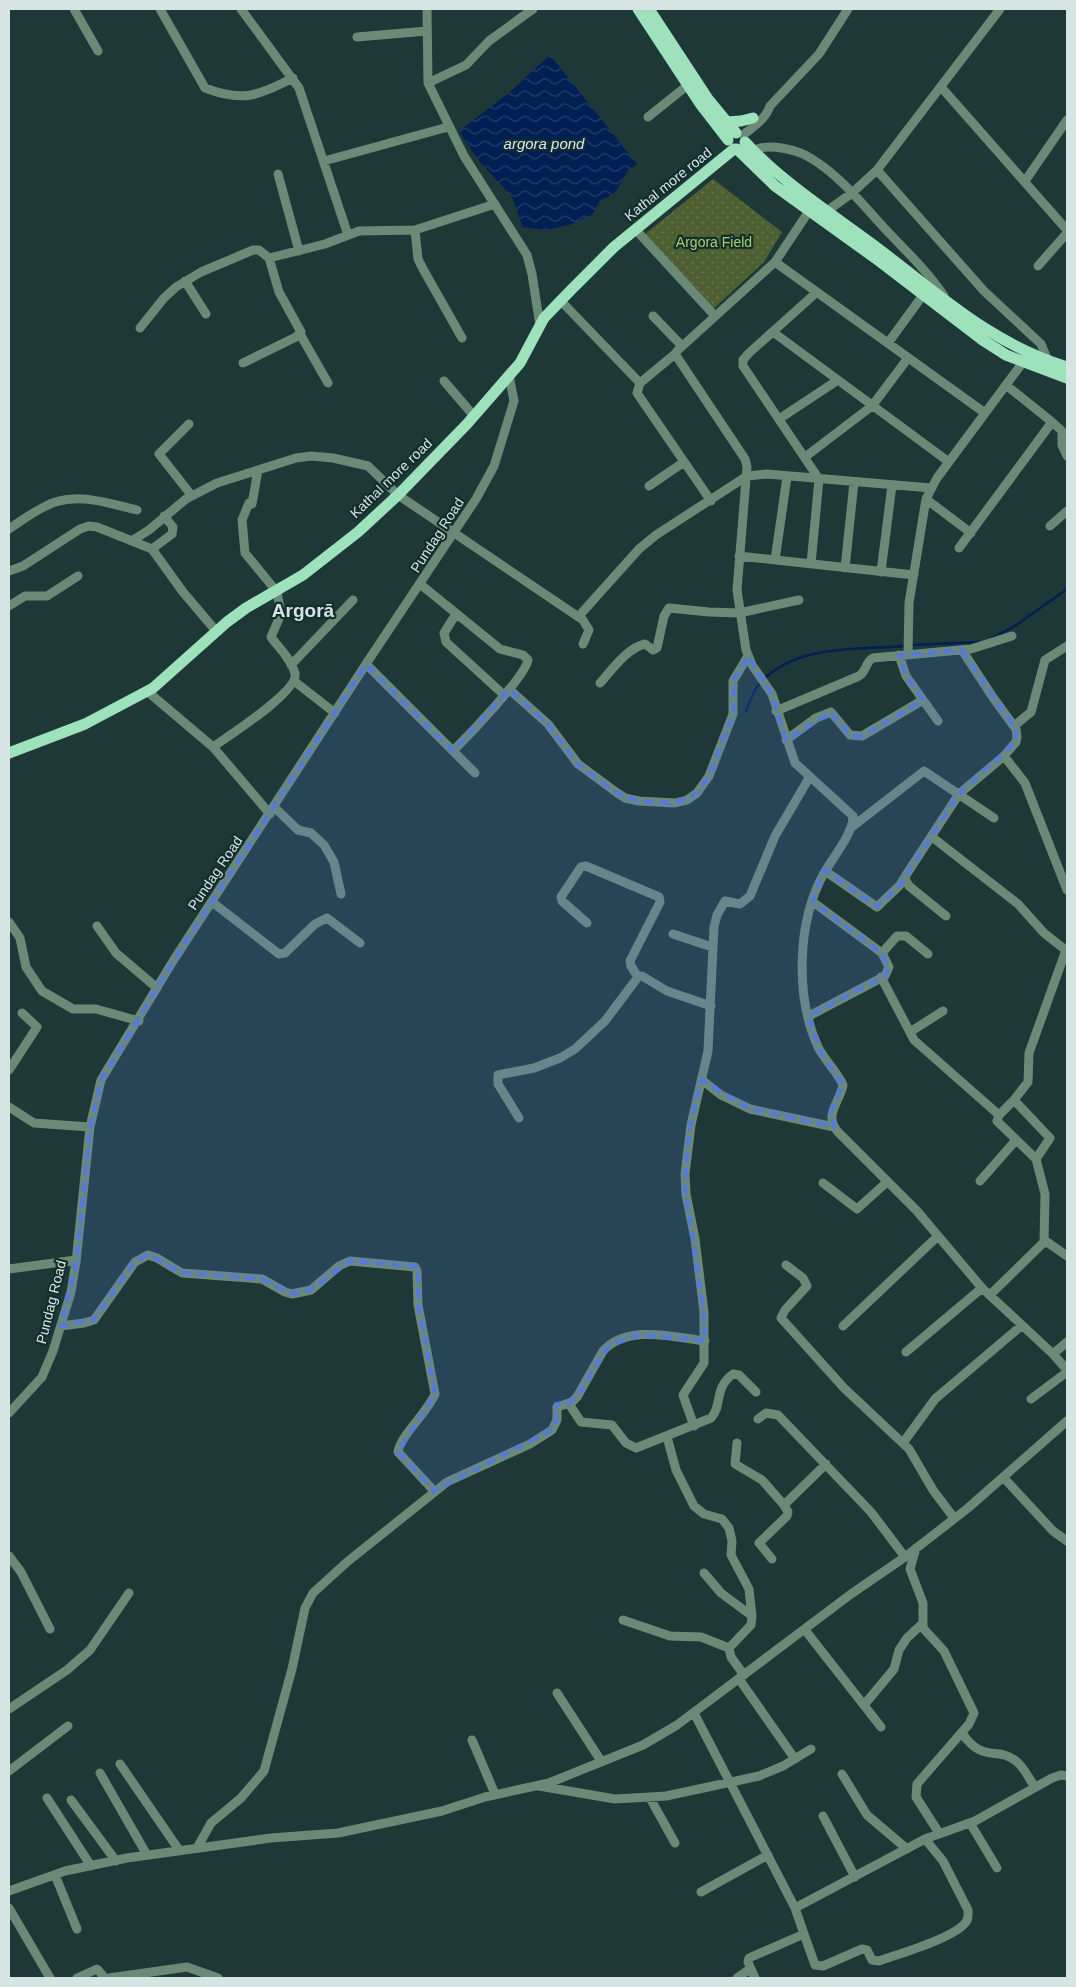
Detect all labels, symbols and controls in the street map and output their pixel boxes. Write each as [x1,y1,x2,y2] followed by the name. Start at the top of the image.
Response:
[504,135,585,152] water label: argora pond
[621,144,715,224] street label: Kathal more road
[676,234,752,250] park label: Argora Field
[347,435,435,521] street label: Kathal more road
[407,495,467,575] street label: Pundag Road
[272,600,335,621] district label: Argorā
[184,833,246,913] street label: Pundag Road
[33,1259,69,1345] street label: Pundag Road

